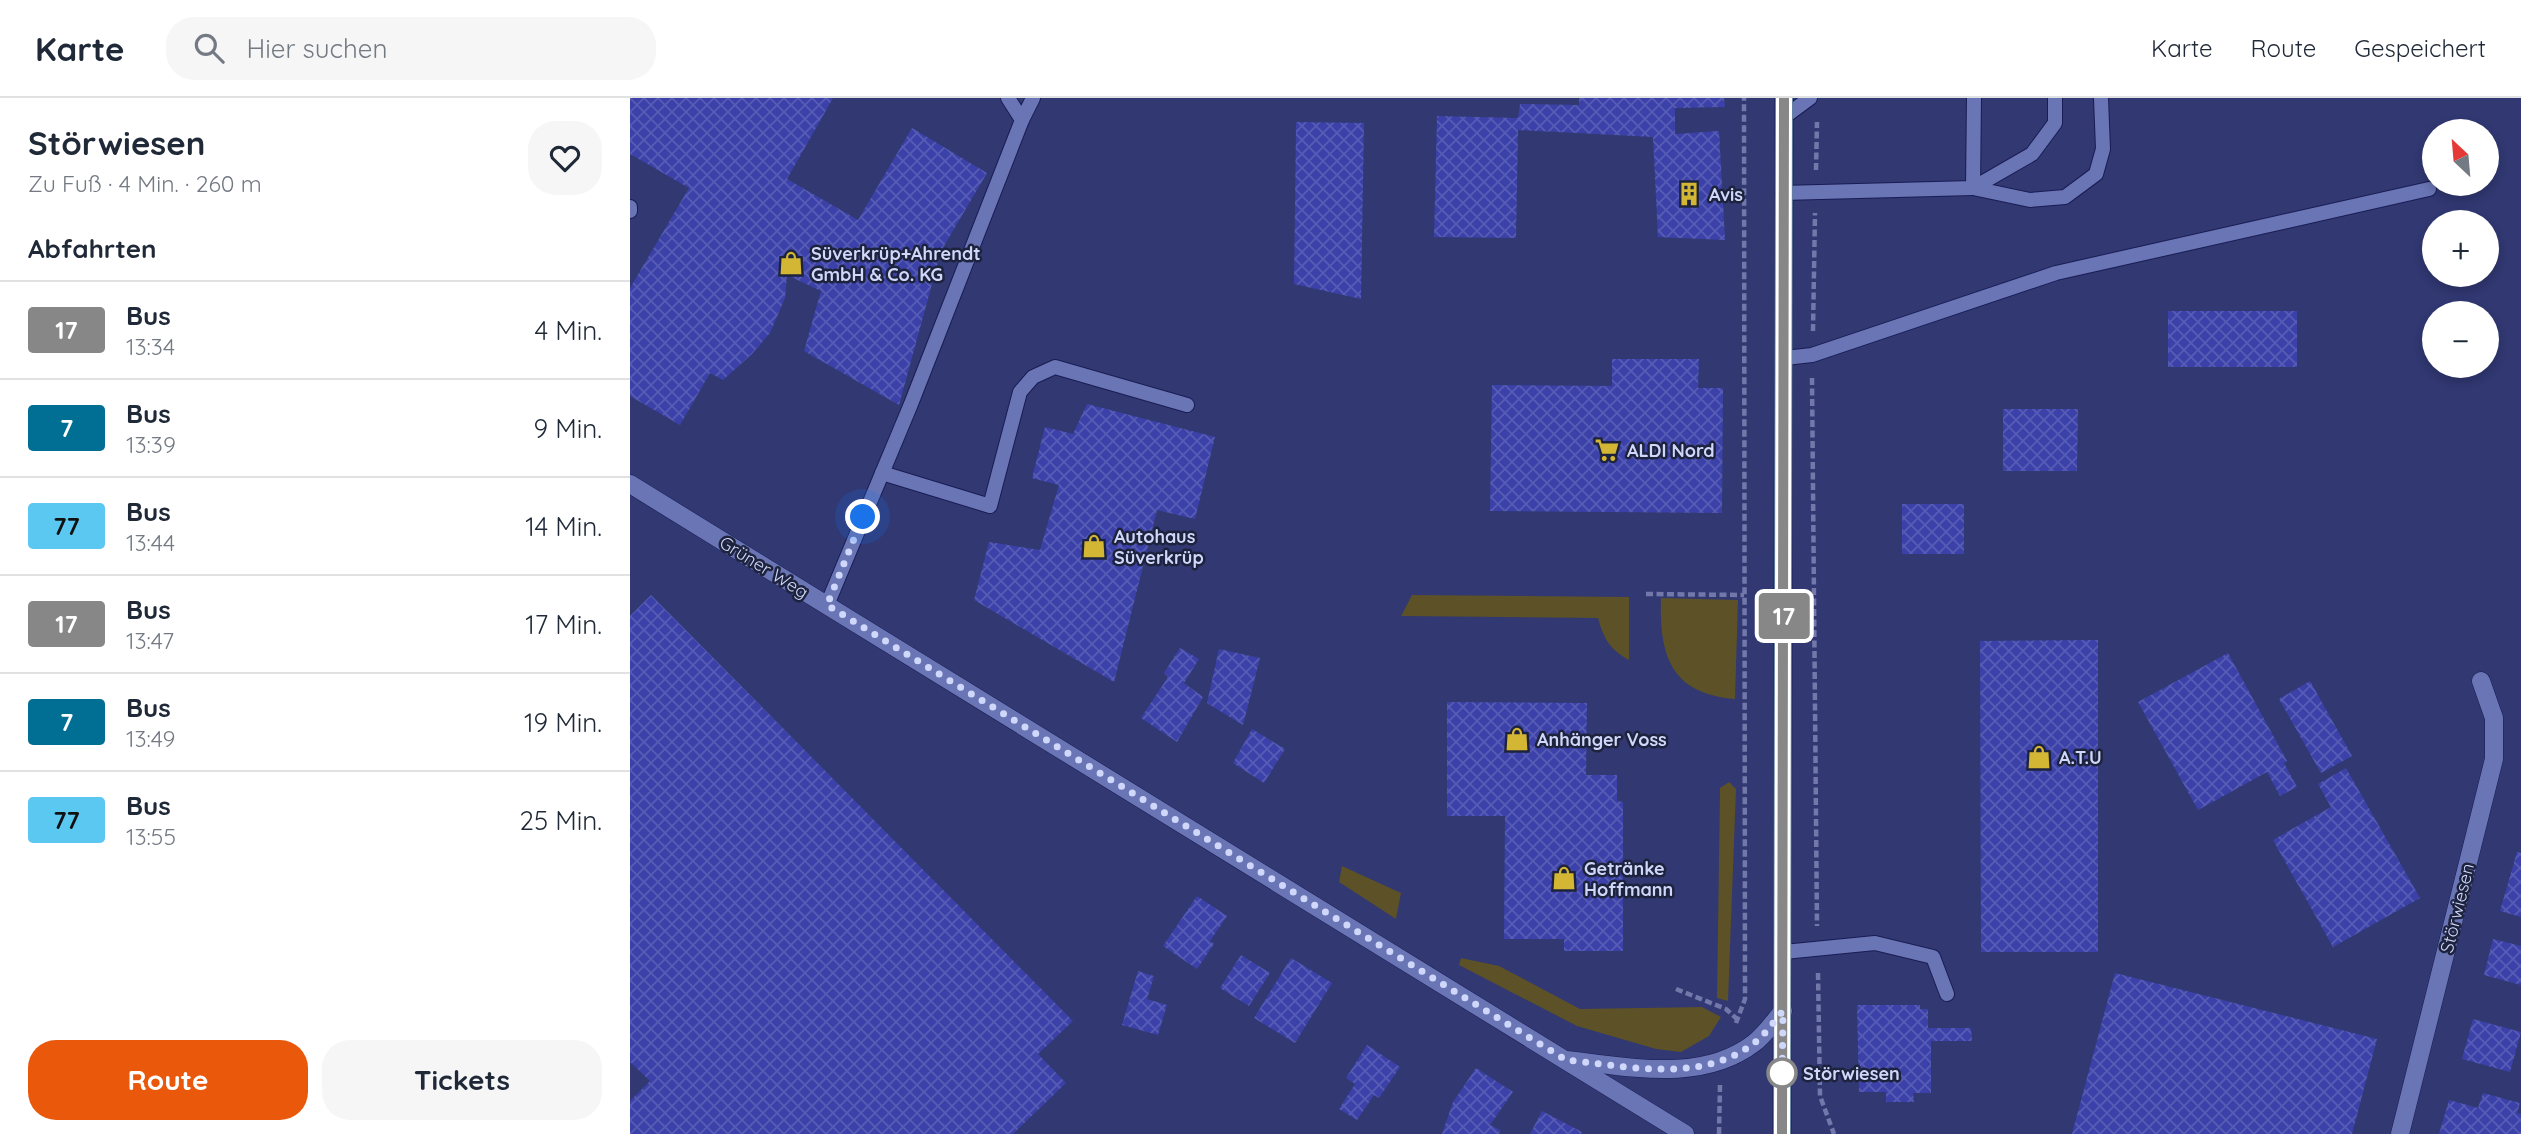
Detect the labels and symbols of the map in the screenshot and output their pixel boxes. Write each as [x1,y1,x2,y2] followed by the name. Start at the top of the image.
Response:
[2422,119,2499,196] north arrow
[1675,180,1703,208] building icon: Avis
[1709,183,1743,206] place label: Avis
[811,242,981,286] place label: Süverkrüp+Ahrendt GmbH & Co. KG
[777,249,805,277] shop icon: Süverkrüp+Ahrendt GmbH & Co. KG
[1593,436,1621,464] supermarket icon: ALDI Nord
[1627,439,1715,462] place label: ALDI Nord
[845,499,880,534] your location
[1114,525,1204,569] place label: Autohaus Süverkrüp
[715,531,813,603] street label: Grüner Weg
[1080,532,1108,560] shop icon: Autohaus Süverkrüp
[1752,593,1816,639] line badge: 17
[1503,725,1531,753] shop icon: Anhänger Voss
[1537,728,1667,751] place label: Anhänger Voss
[2025,743,2053,771] shop icon: A.T.U
[2059,746,2102,769] place label: A.T.U
[1584,857,1673,901] place label: Getränke Hoffmann
[2435,861,2479,955] street label: Störwiesen
[1550,864,1578,892] shop icon: Getränke Hoffmann
[1767,1058,1797,1088] marker: Störwiesen
[1803,1062,1900,1085] place label: Störwiesen

